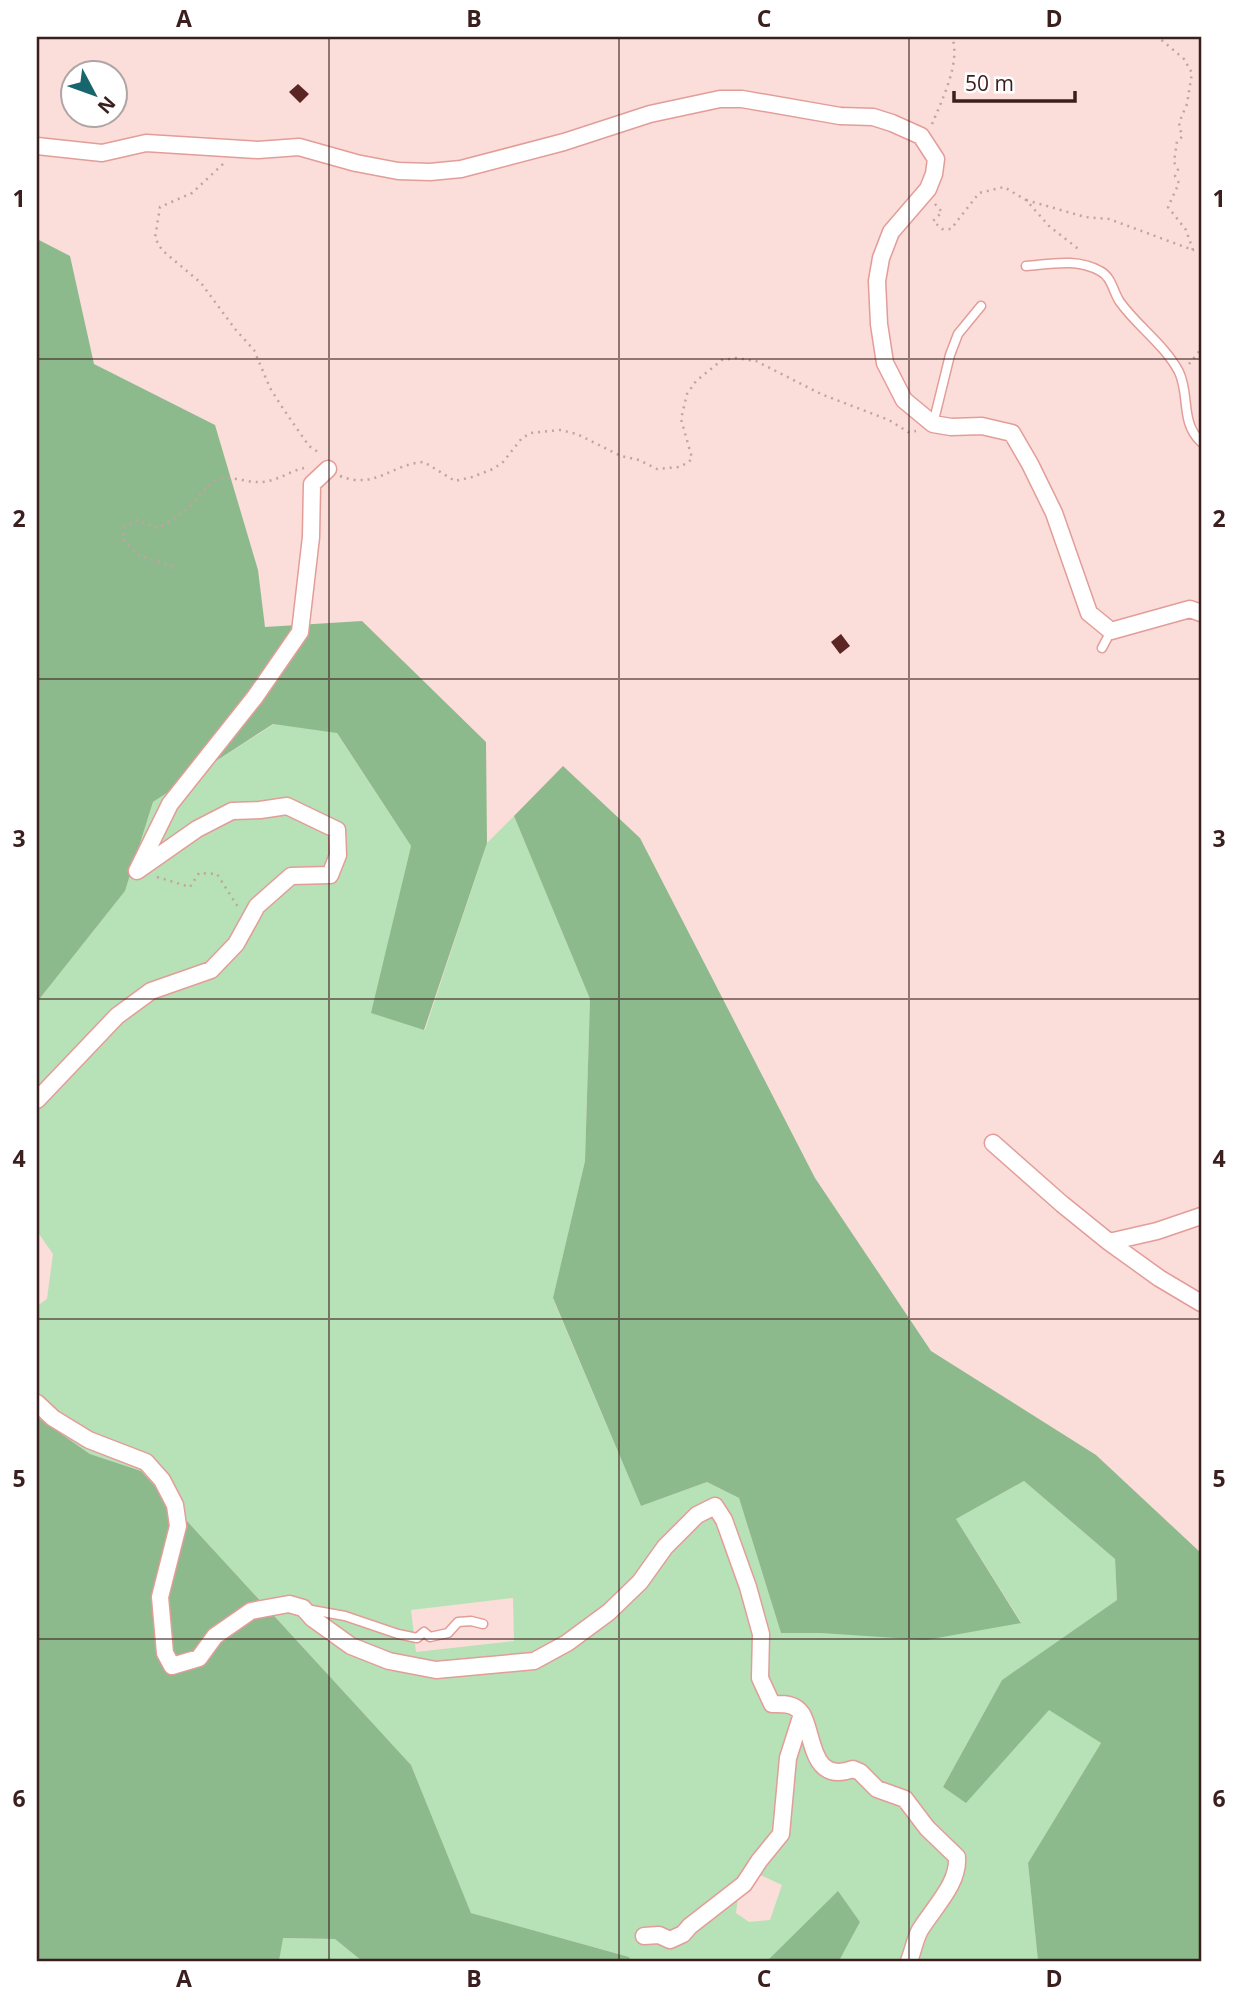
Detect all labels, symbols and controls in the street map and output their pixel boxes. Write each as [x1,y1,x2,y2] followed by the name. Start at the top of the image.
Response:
[176,2,192,34] text: A
[466,2,482,34] text: B
[757,2,771,34] text: C
[1045,2,1063,34] text: D
[60,60,130,130] north arrow
[954,60,1075,104] scale bar
[965,69,1014,97] text: 50 m
[92,91,122,120] text: N
[12,182,26,214] text: 1
[1212,182,1226,214] text: 1
[12,502,26,534] text: 2
[1212,502,1226,534] text: 2
[12,822,26,854] text: 3
[1212,822,1226,854] text: 3
[12,1142,26,1174] text: 4
[1212,1142,1226,1174] text: 4
[12,1462,26,1494] text: 5
[1212,1462,1226,1494] text: 5
[12,1782,26,1814] text: 6
[1212,1782,1226,1814] text: 6
[176,1962,192,1994] text: A
[466,1962,482,1994] text: B
[757,1962,771,1994] text: C
[1045,1962,1063,1994] text: D

